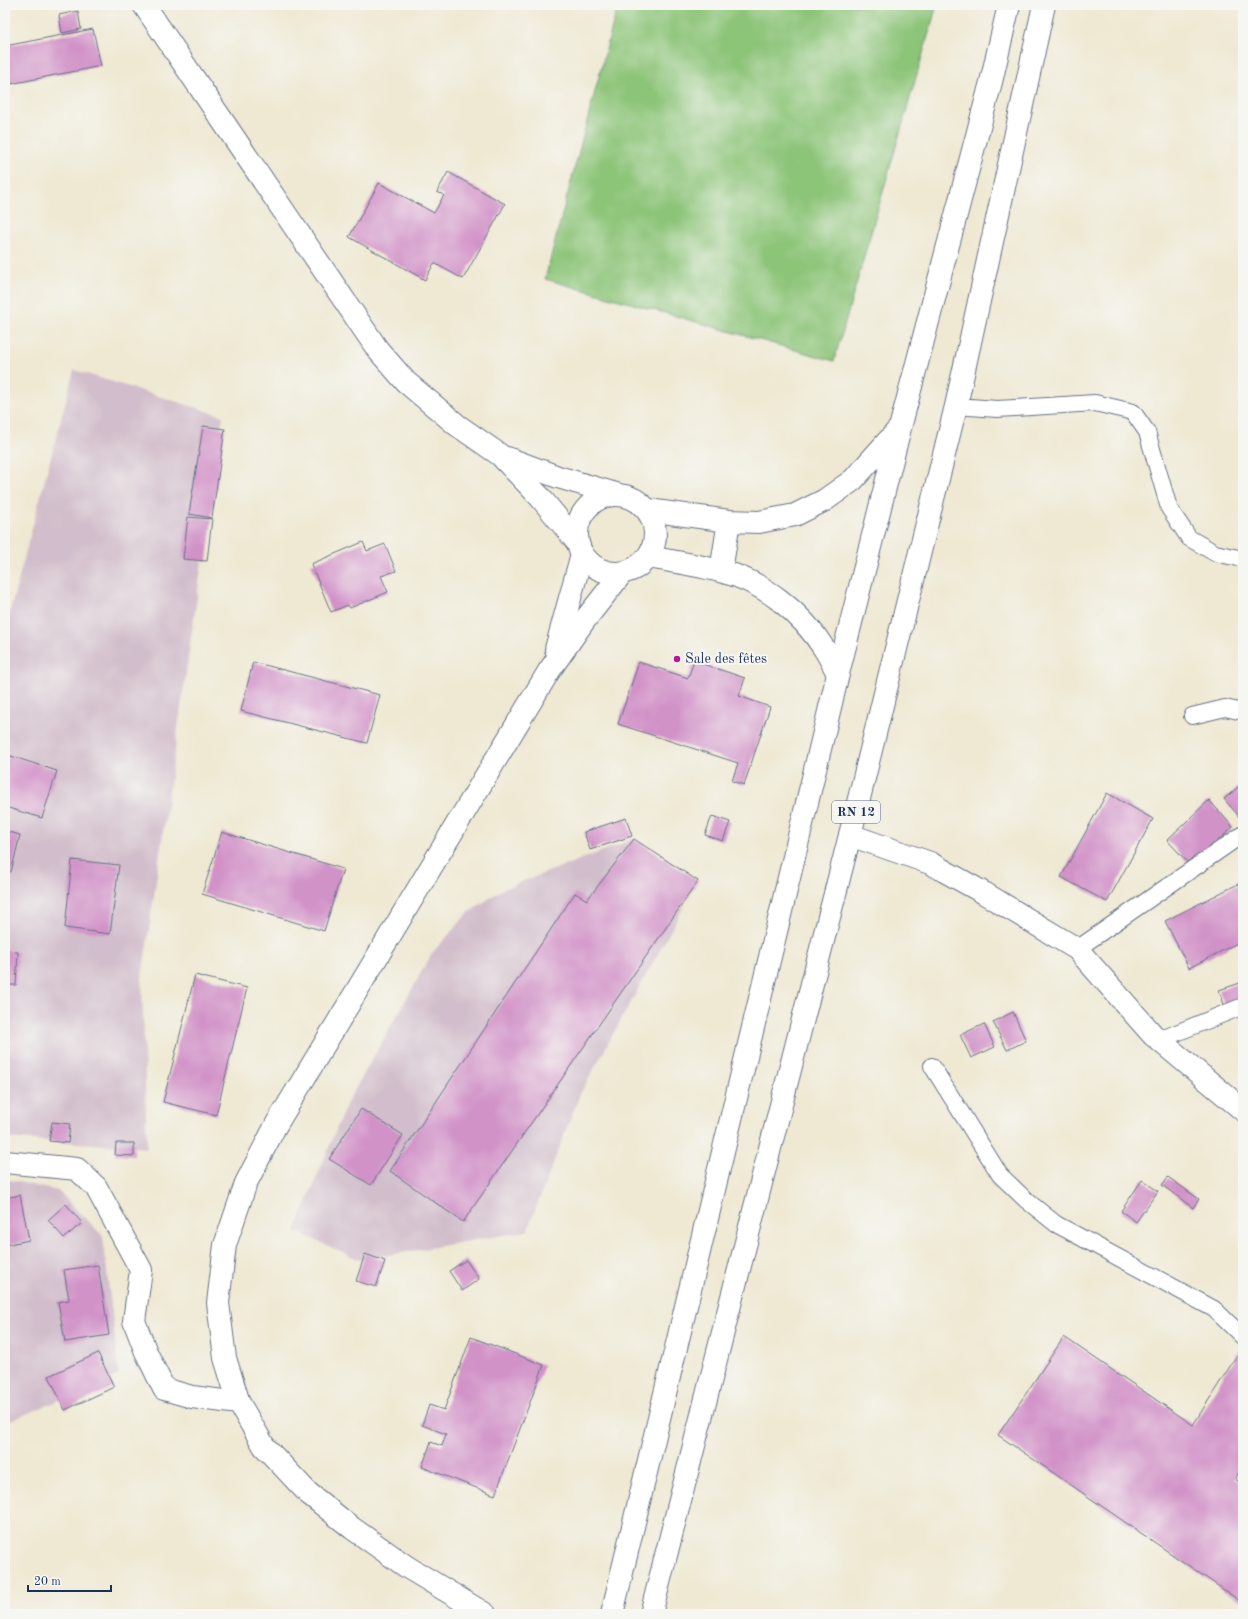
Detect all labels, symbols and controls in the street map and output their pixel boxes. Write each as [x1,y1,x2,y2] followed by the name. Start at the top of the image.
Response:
[685,652,767,666] place label: Sale des fêtes
[672,654,682,664] marker: Sale des fêtes
[832,801,880,823] road number: RN 12
[28,1567,111,1593] scale bar
[34,1576,61,1588] text: 20 m

